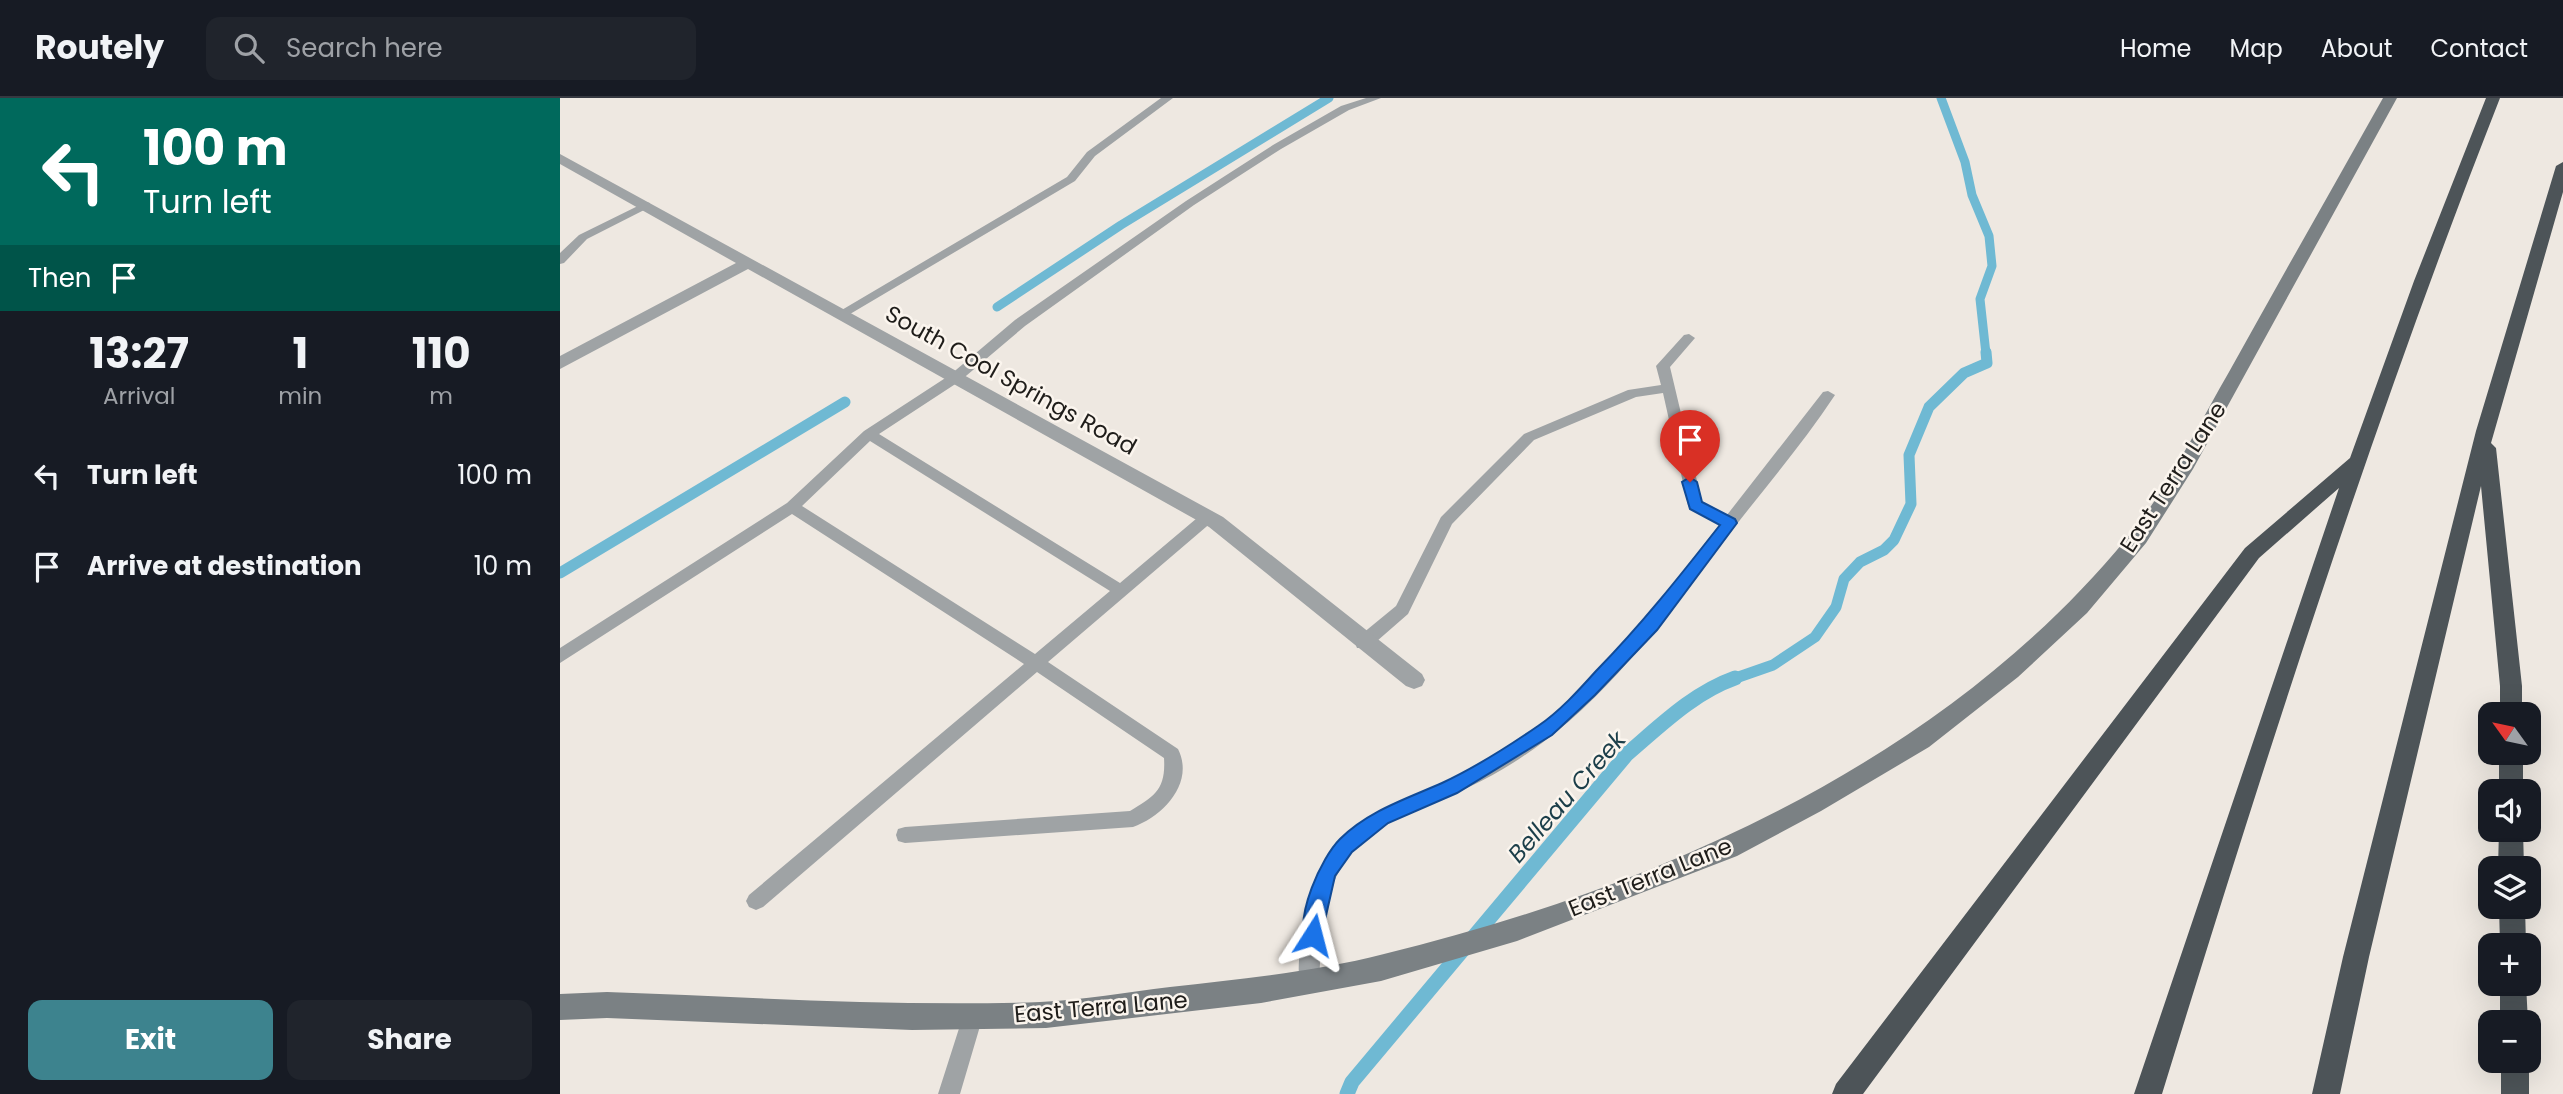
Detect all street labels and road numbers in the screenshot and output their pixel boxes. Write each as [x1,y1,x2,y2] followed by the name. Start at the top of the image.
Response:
[880,297,1142,463] street label: South Cool Springs Road
[2112,395,2234,559] street label: East Terra Lane
[1563,830,1737,924] street label: East Terra Lane
[1013,983,1189,1031] street label: East Terra Lane

